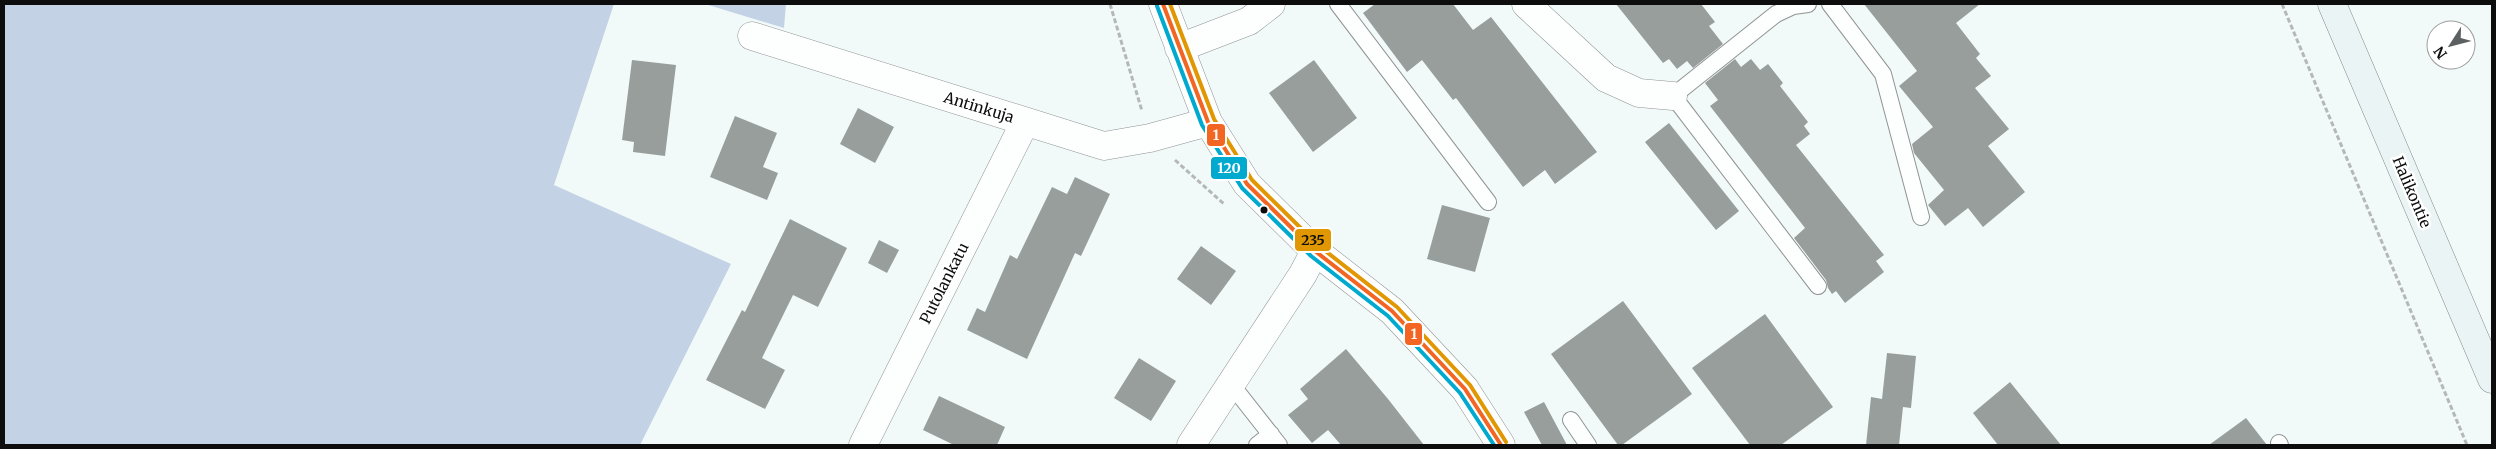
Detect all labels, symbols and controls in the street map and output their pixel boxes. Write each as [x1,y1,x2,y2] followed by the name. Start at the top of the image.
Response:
[2426,20,2476,70] north arrow
[2430,43,2451,62] text: N
[941,87,1016,127] street label: Antinkuja
[1206,123,1226,147] line badge: 1
[1213,126,1220,144] text: 1
[2388,153,2436,231] street label: Halikontie
[1210,156,1248,180] line badge: 120
[1217,159,1241,177] text: 120
[1259,205,1269,215] unlabelled marker
[1294,228,1332,252] line badge: 235
[1301,231,1325,249] text: 235
[915,239,973,327] street label: Putolankatu
[1404,322,1423,346] line badge: 1
[1411,325,1418,343] text: 1

